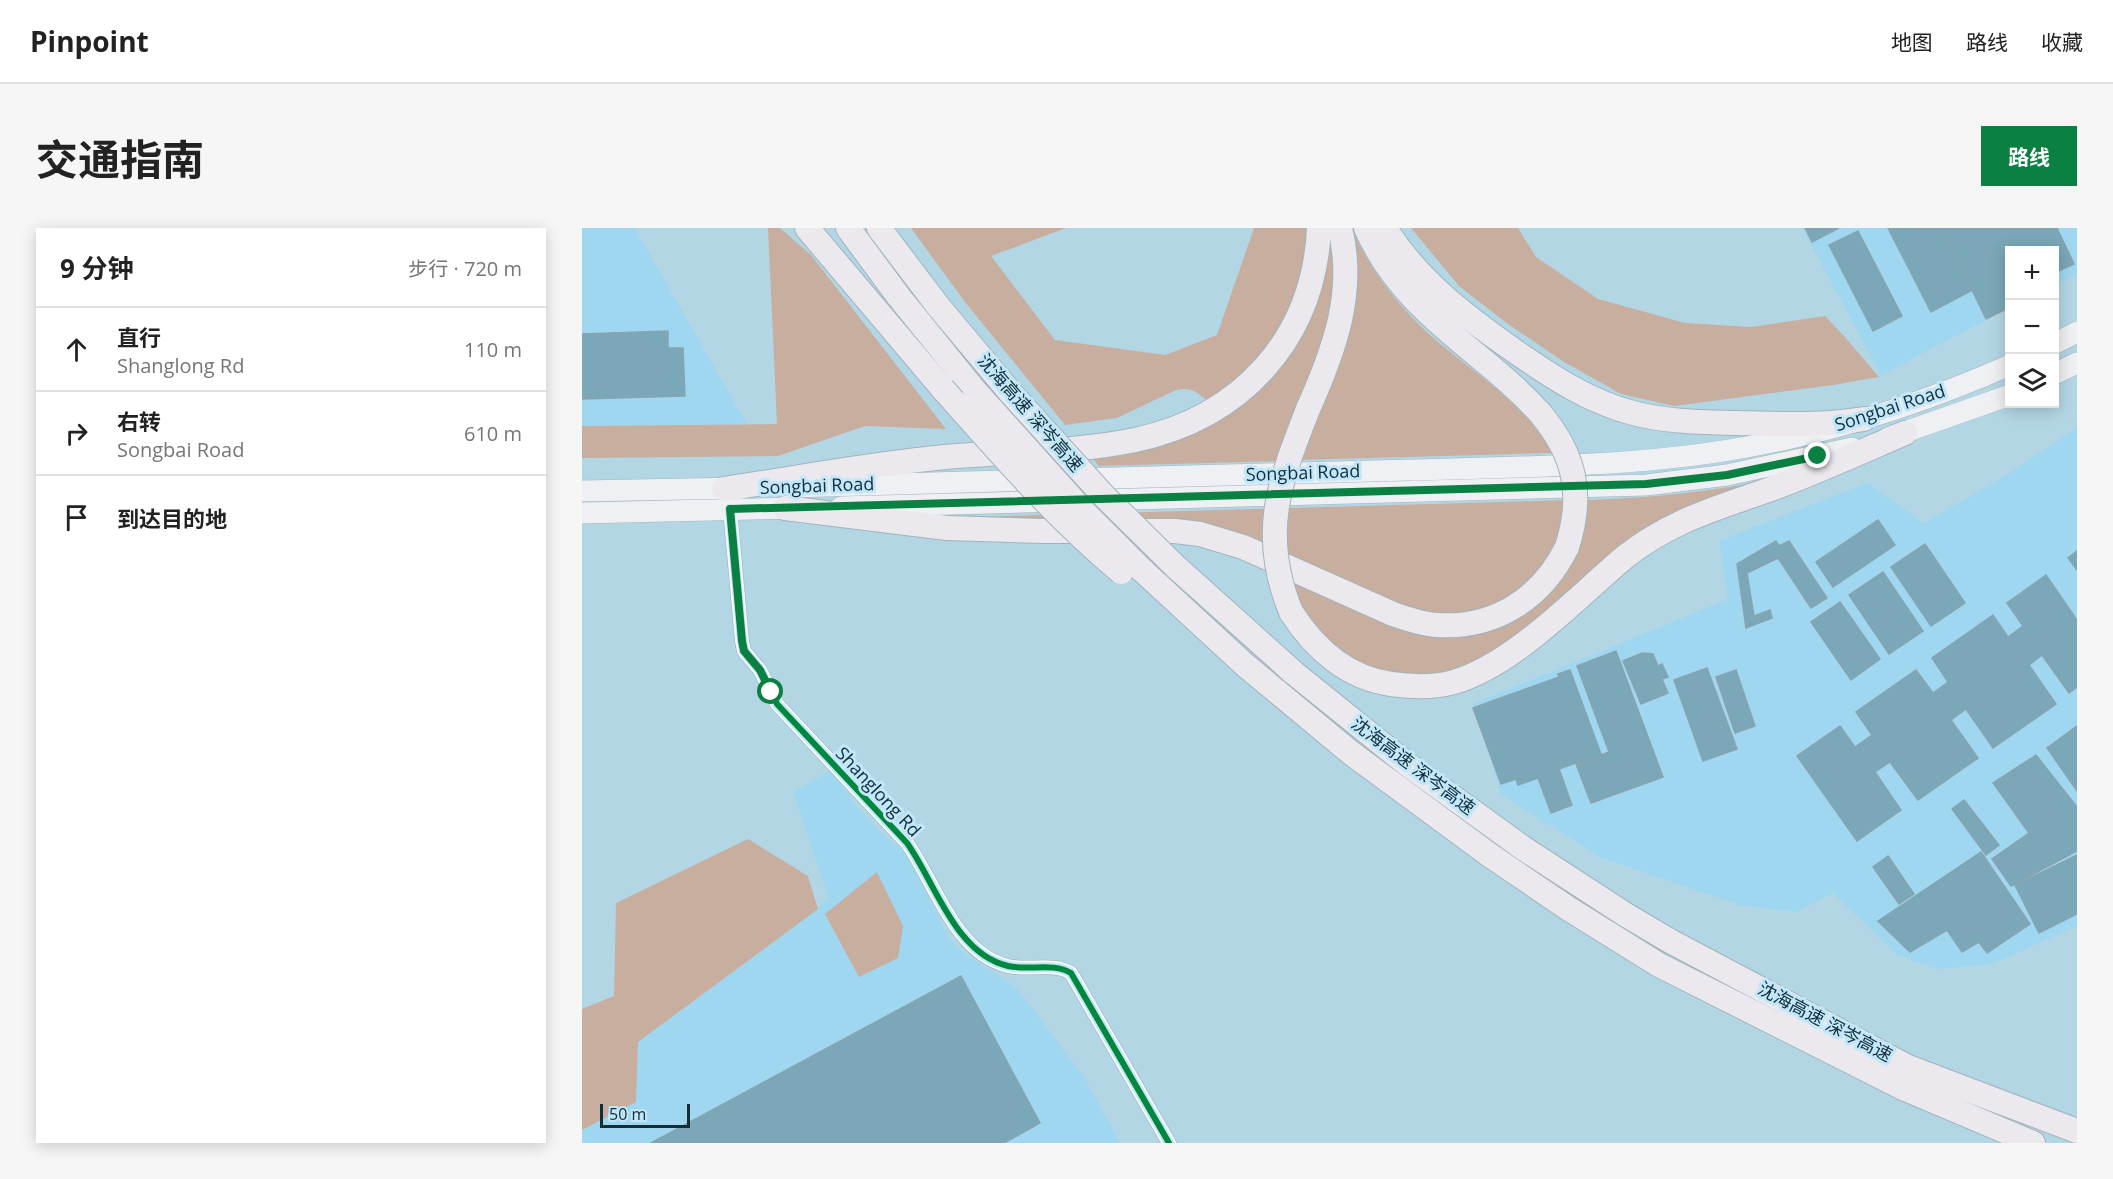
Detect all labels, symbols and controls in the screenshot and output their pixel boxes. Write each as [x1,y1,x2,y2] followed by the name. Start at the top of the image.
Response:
[30,22,149,60] text: Pinpoint
[1891,28,1933,56] text: 地图
[1966,28,2008,56] text: 路线
[2041,28,2083,56] text: 收藏
[1981,126,2077,186] button: 路线
[36,130,204,187] text: 交通指南
[2005,246,2059,408] map controls
[2005,246,2059,300] button: +
[60,250,134,286] text: 9 分钟
[408,255,522,282] text: 步行 · 720 m
[2005,300,2059,354] button: −
[117,322,161,352] text: 直行
[60,333,93,366] icon: ahead
[464,336,522,363] text: 110 m
[973,348,1089,476] street label: 沈海高速 深岑高速
[117,352,244,379] text: Shanglong Rd
[2005,354,2059,408] button: layers
[1831,378,1948,436] street label: Songbai Road
[117,406,161,436] text: 右转
[60,417,93,450] icon: right
[464,420,522,447] text: 610 m
[117,436,244,463] text: Songbai Road
[1804,442,1830,468] route end
[1245,458,1361,486] street label: Songbai Road
[759,471,875,499] street label: Songbai Road
[60,501,93,534] icon: arrive
[117,503,227,533] text: 到达目的地
[757,678,783,704] route start
[1347,711,1480,820] street label: 沈海高速 深岑高速
[831,741,927,841] street label: Shanglong Rd
[1754,976,1897,1067] street label: 沈海高速 深岑高速
[600,1101,690,1128] scale bar
[609,1103,646,1125] text: 50 m

